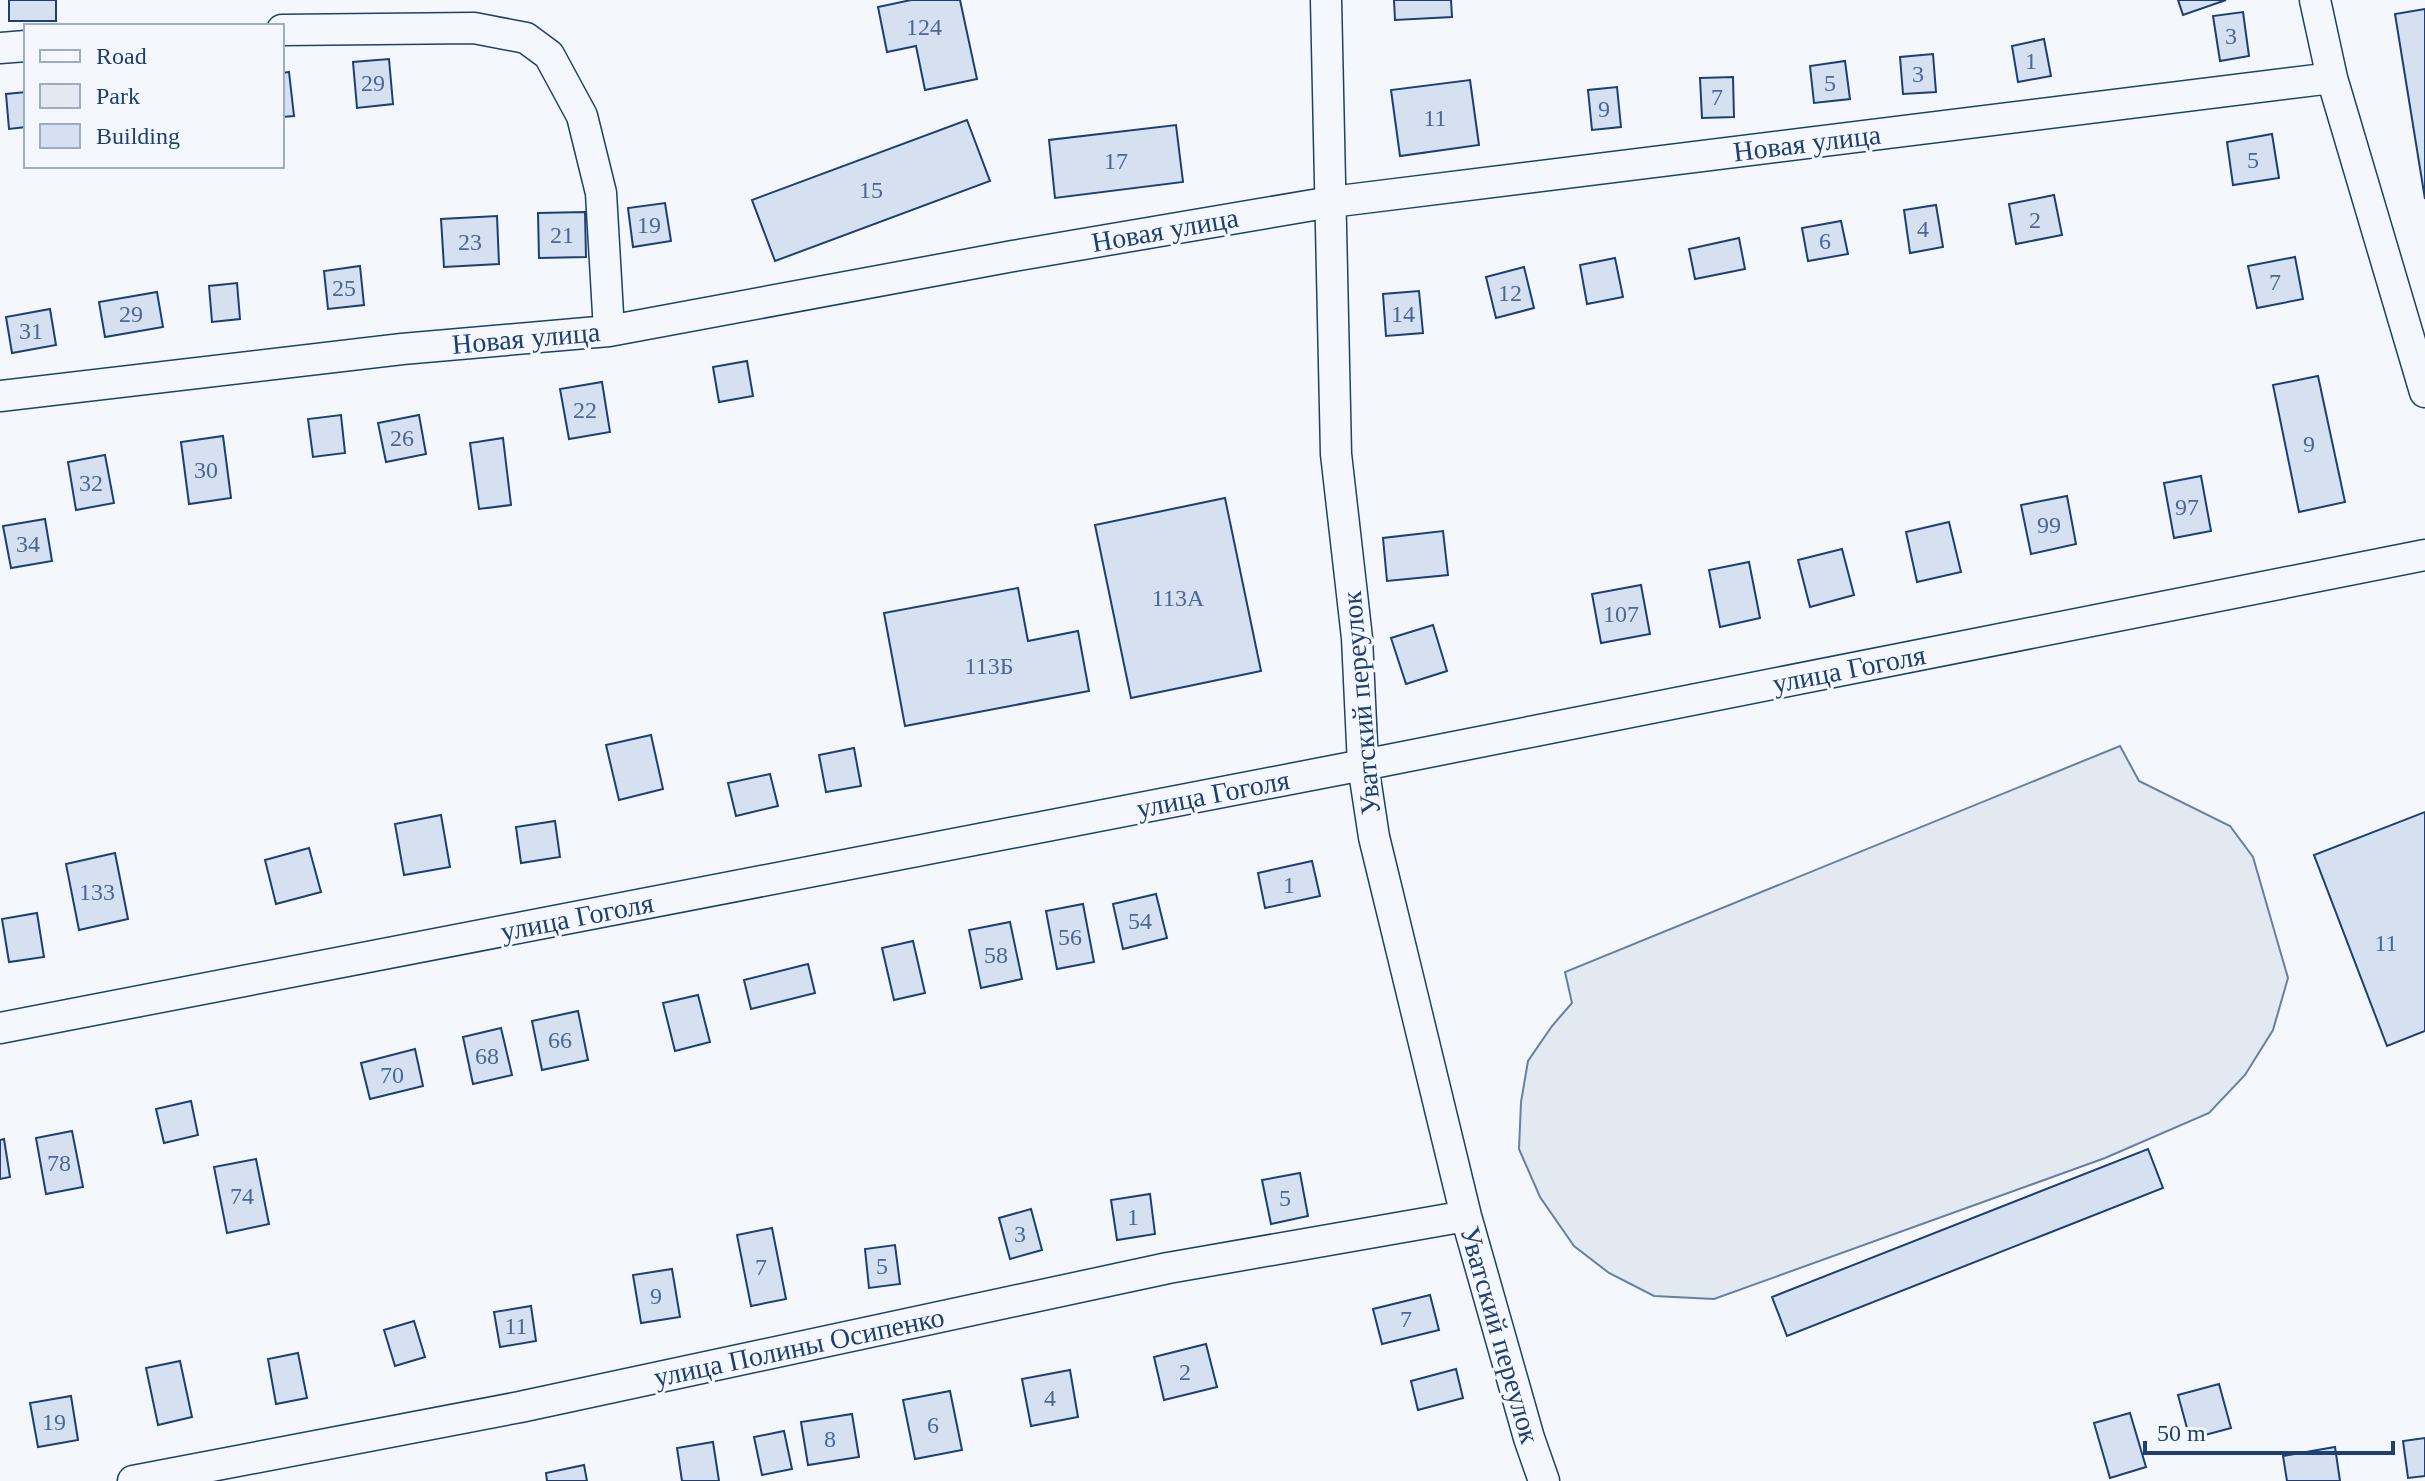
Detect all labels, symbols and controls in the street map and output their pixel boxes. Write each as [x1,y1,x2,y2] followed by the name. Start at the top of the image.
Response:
[906,14,942,40] house number: 124
[2225,23,2237,49] house number: 3
[24,24,284,168] legend
[96,43,147,69] text: Road
[2025,48,2037,74] house number: 1
[1912,61,1924,87] house number: 3
[361,70,385,96] house number: 29
[1824,70,1836,96] house number: 5
[96,83,140,109] text: Park
[1711,84,1723,110] house number: 7
[1598,96,1610,122] house number: 9
[1423,105,1447,131] house number: 11
[1731,118,1883,167] street label: Новая улица
[96,123,180,149] text: Building
[2247,147,2259,173] house number: 5
[1104,148,1128,174] house number: 17
[859,177,883,203] house number: 15
[1089,202,1241,258] street label: Новая улица
[2029,207,2041,233] house number: 2
[637,212,661,238] house number: 19
[1917,216,1929,242] house number: 4
[550,222,574,248] house number: 21
[1819,228,1831,254] house number: 6
[458,229,482,255] house number: 23
[2269,269,2281,295] house number: 7
[332,275,356,301] house number: 25
[1498,280,1522,306] house number: 12
[119,301,143,327] house number: 29
[1391,301,1415,327] house number: 14
[451,316,602,360] street label: Новая улица
[19,318,43,344] house number: 31
[573,397,597,423] house number: 22
[390,425,414,451] house number: 26
[2303,431,2315,457] house number: 9
[194,457,218,483] house number: 30
[79,470,103,496] house number: 32
[2175,494,2199,520] house number: 97
[2037,512,2061,538] house number: 99
[16,531,40,557] house number: 34
[1152,585,1205,611] house number: 113А
[1336,590,1386,816] street label: Уватский переулок
[1603,601,1639,627] house number: 107
[1770,639,1928,699] street label: улица Гоголя
[965,653,1013,679] house number: 113Б
[1134,764,1292,824] street label: улица Гоголя
[1283,872,1295,898] house number: 1
[79,879,115,905] house number: 133
[498,887,656,947] street label: улица Гоголя
[1128,908,1152,934] house number: 54
[1058,924,1082,950] house number: 56
[2374,930,2398,956] house number: 11
[984,942,1008,968] house number: 58
[548,1027,572,1053] house number: 66
[475,1043,499,1069] house number: 68
[380,1062,404,1088] house number: 70
[47,1150,71,1176] house number: 78
[230,1183,254,1209] house number: 74
[1279,1185,1291,1211] house number: 5
[1127,1204,1139,1230] house number: 1
[1014,1221,1026,1247] house number: 3
[1454,1223,1546,1447] street label: Уватский переулок
[876,1253,888,1279] house number: 5
[755,1254,767,1280] house number: 7
[650,1283,662,1309] house number: 9
[651,1301,947,1393] street label: улица Полины Осипенко
[1400,1306,1412,1332] house number: 7
[504,1313,528,1339] house number: 11
[1179,1359,1191,1385] house number: 2
[1044,1385,1056,1411] house number: 4
[2145,1405,2393,1455] scale bar
[42,1409,66,1435] house number: 19
[927,1412,939,1438] house number: 6
[2157,1420,2206,1446] text: 50 m
[824,1426,836,1452] house number: 8

